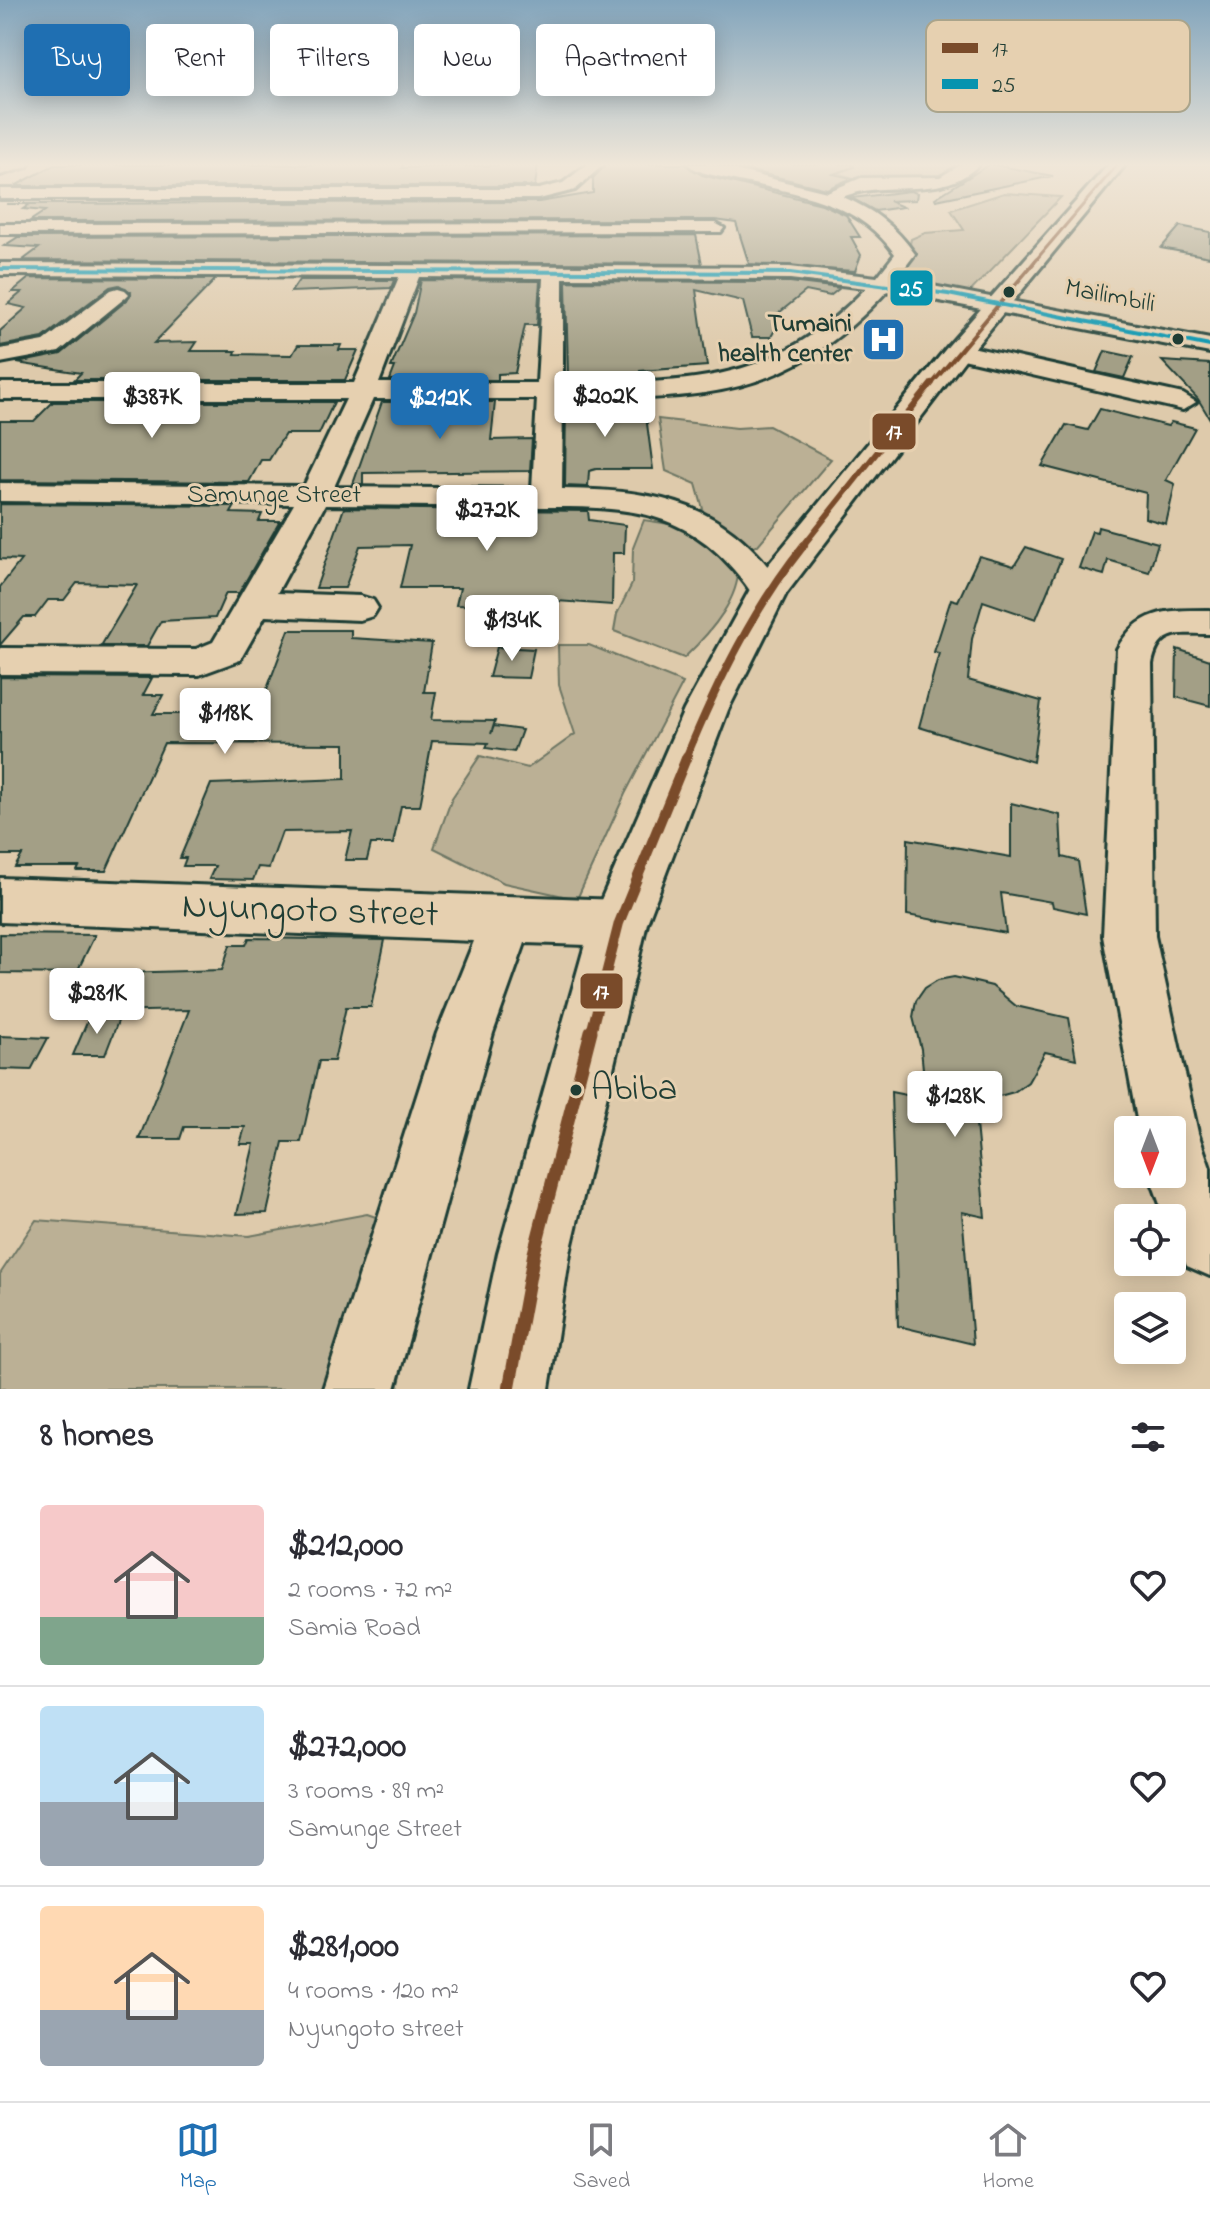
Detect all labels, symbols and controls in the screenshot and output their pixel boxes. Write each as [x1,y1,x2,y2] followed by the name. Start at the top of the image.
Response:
[926,20,1190,112] legend
[24,24,130,96] chip: Buy
[146,24,254,96] chip: Rent
[270,24,398,96] chip: Filters
[414,24,520,96] chip: New
[536,24,715,96] chip: Apartment
[992,35,1008,67] text: 17
[992,71,1016,103] text: 25
[889,269,934,307] line badge: 25
[1062,270,1158,324] street label: Mailimbili
[898,275,923,307] text: 25
[1001,284,1017,300] unlabelled marker
[718,306,853,374] place label: Tumaini health center
[859,316,907,364] hospital icon: Tumaini health center
[1170,331,1186,347] unlabelled marker
[549,371,661,439] pin: $202K
[96,372,208,440] pin: $387K
[384,373,496,441] pin: $212K
[572,378,638,416] text: $202K
[122,379,182,417] text: $387K
[409,380,471,418] text: $212K
[871,412,917,451] line badge: 17
[886,418,903,450] text: 17
[187,477,361,515] street label: Samunge Street
[431,485,543,553] pin: $272K
[455,492,519,530] text: $272K
[456,595,568,663] pin: $134K
[483,602,541,640] text: $134K
[169,688,281,756] pin: $118K
[198,695,252,733] text: $118K
[181,880,439,944] street label: Nyungoto street
[41,968,153,1036] pin: $281K
[579,972,624,1010] line badge: 17
[67,975,127,1013] text: $281K
[593,978,610,1010] text: 17
[591,1064,677,1117] place label: Abiba
[899,1071,1011,1139] pin: $128K
[925,1078,985,1116] text: $128K
[568,1082,584,1098] marker: Abiba
[1114,1116,1186,1188] north arrow
[1114,1116,1186,1364] map controls
[1114,1204,1186,1276] button: locate
[1114,1292,1186,1364] button: layers
[40,1412,154,1462] text: 8 homes
[1126,1415,1170,1459] icon: filters
[288,1522,403,1572] text: $212,000
[104,1537,200,1633] icon: home
[1126,1563,1170,1607] icon: heart
[288,1572,453,1610] text: 2 rooms · 72 m²
[288,1610,421,1648] text: Samia Road
[288,1723,406,1773] text: $272,000
[104,1738,200,1834] icon: home
[1126,1764,1170,1808] icon: heart
[288,1773,444,1811] text: 3 rooms · 89 m²
[288,1811,462,1849] text: Samunge Street
[288,1923,399,1973] text: $281,000
[104,1938,200,2034] icon: home
[1126,1964,1170,2008] icon: heart
[288,1973,459,2011] text: 4 rooms · 120 m²
[288,2011,464,2049] text: Nyungoto street
[176,2118,220,2198] tab: Map
[573,2118,630,2198] tab: Saved
[983,2118,1034,2198] tab: Home

